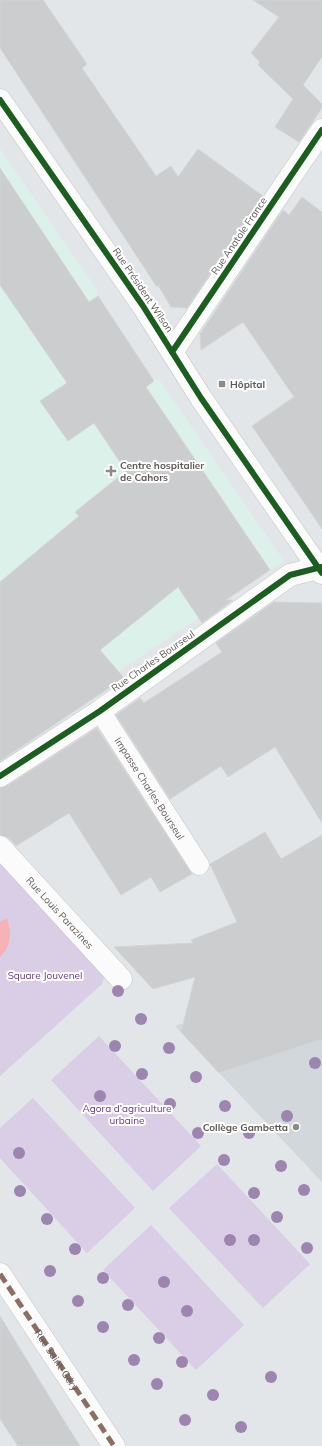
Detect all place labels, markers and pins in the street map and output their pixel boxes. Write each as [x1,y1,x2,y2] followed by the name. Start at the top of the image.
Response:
[230,378,265,391] place label: Hôpital
[217,379,227,389] marker: Hôpital
[120,459,204,484] place label: Centre hospitalier de Cahors
[105,465,117,477] marker: Centre hospitalier de Cahors
[203,1121,288,1134] place label: Collège Gambetta
[291,1122,301,1132] marker: Collège Gambetta

